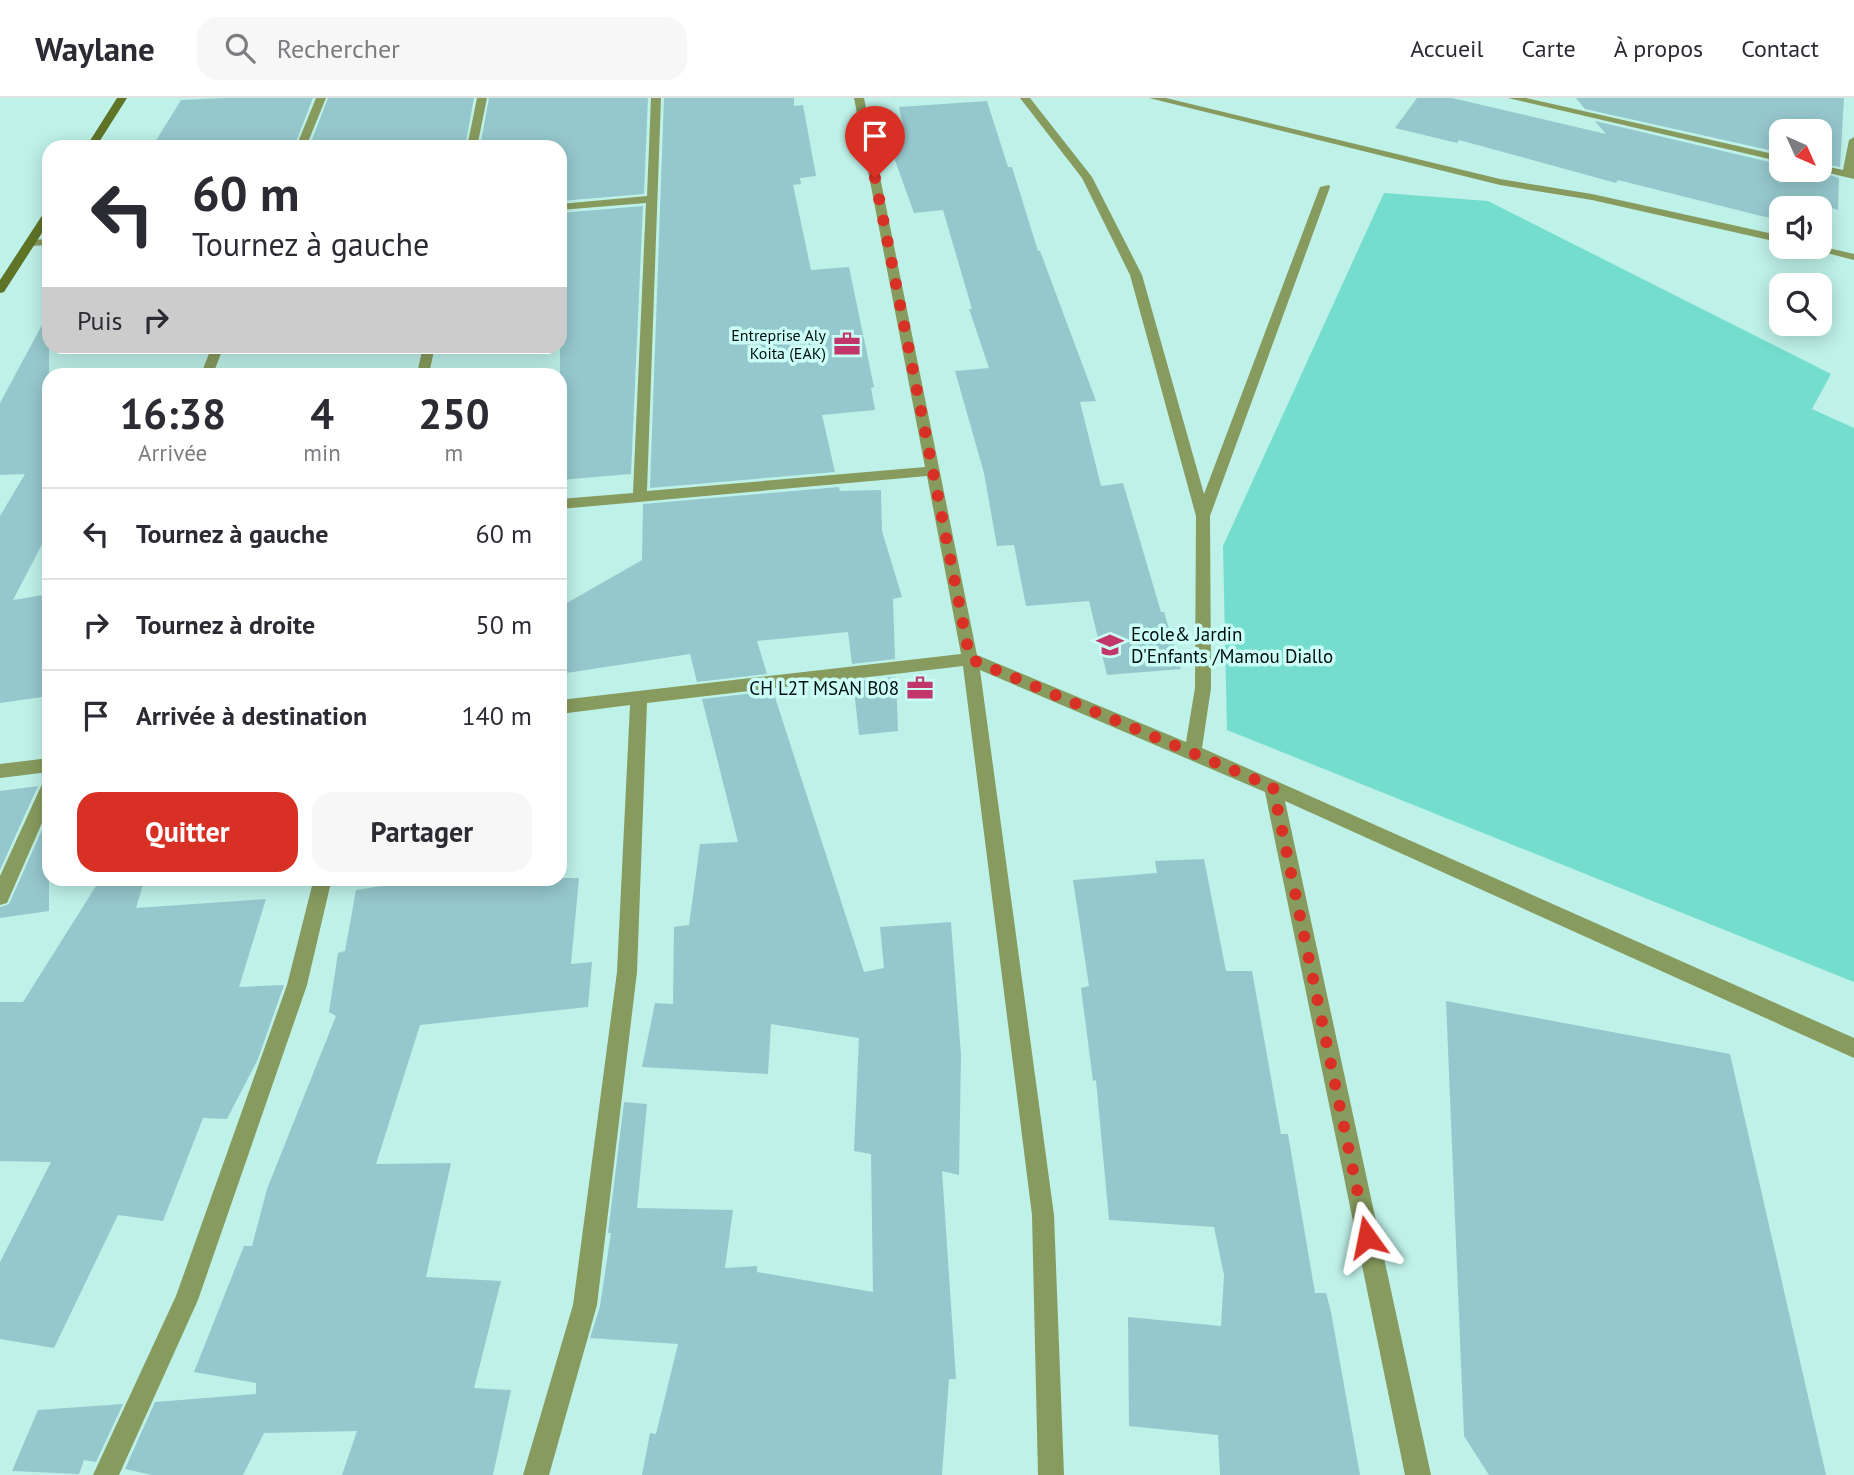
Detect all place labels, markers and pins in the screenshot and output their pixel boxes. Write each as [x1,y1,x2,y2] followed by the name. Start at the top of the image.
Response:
[845,106,905,178] pin
[731,325,827,363] place label: Entreprise Aly Koita (EAK)
[832,329,862,359] office icon: Entreprise Aly Koita (EAK)
[1131,622,1333,668] place label: Ecole& Jardin D'Enfants /Mamou Diallo
[1095,630,1125,660] school or university icon: Ecole& Jardin D'Enfants /Mamou Diallo
[905,673,935,703] office icon: CH L2T MSAN B08
[749,676,899,700] place label: CH L2T MSAN B08

